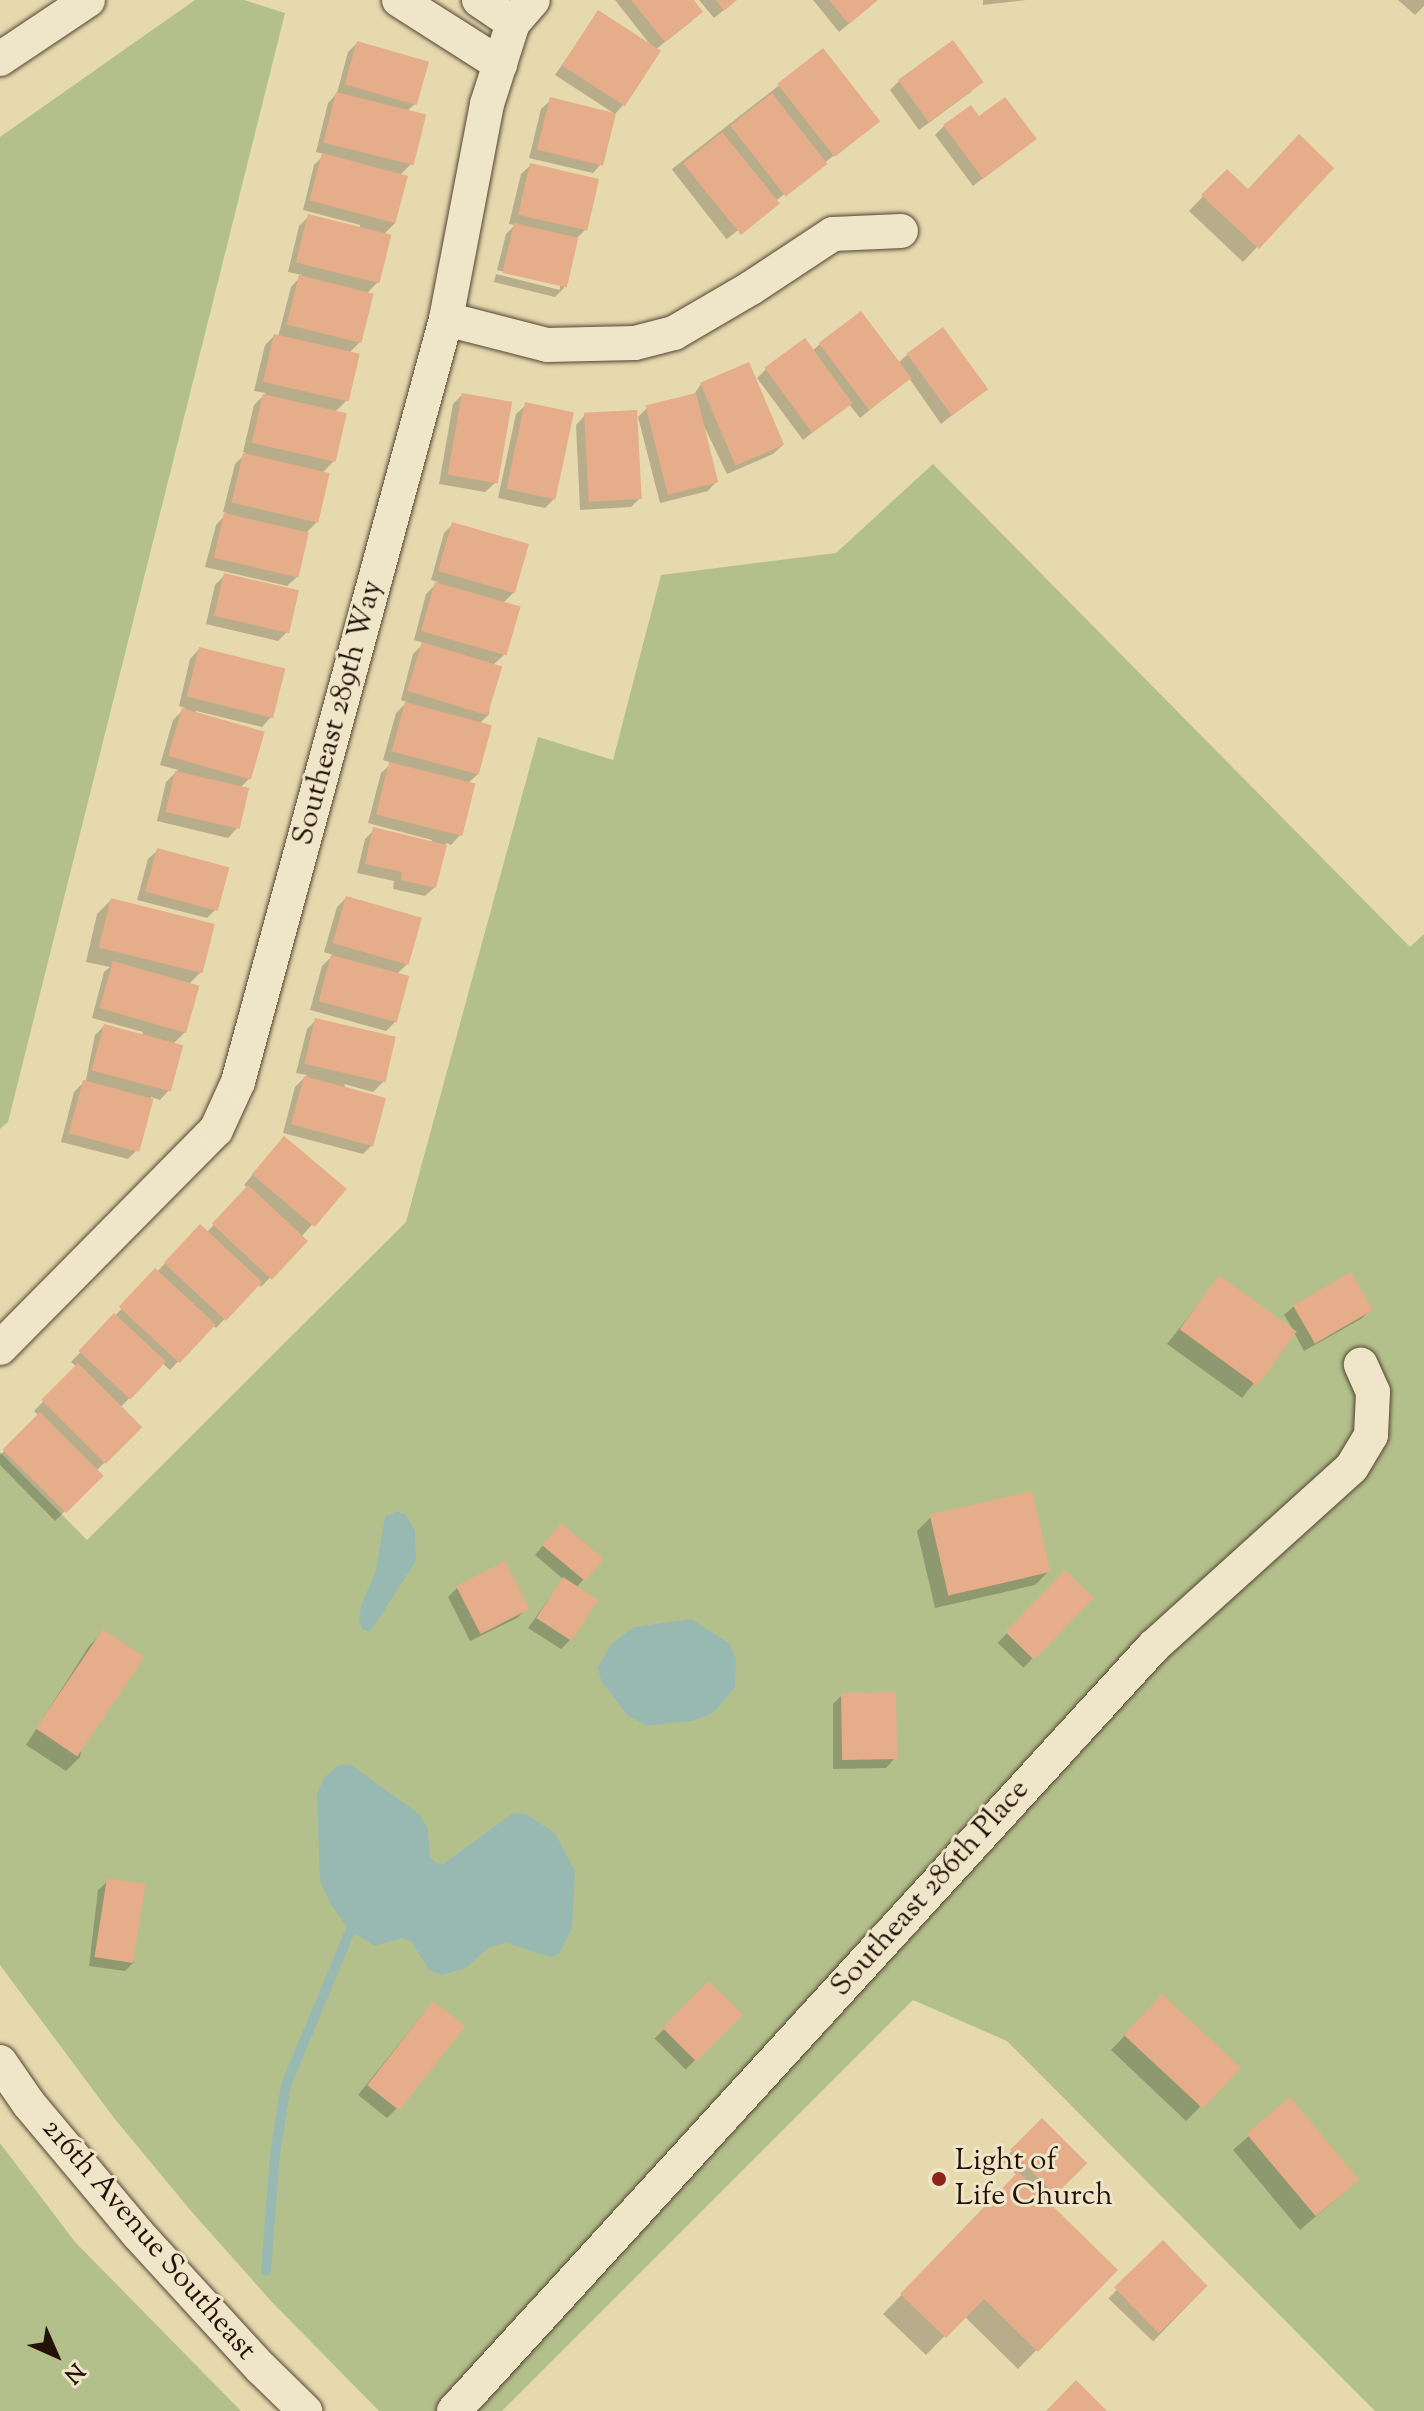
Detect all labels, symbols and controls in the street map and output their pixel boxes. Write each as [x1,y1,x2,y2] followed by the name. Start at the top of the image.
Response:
[286,576,392,850] street label: Southeast 289th Way
[824,1773,1038,2005] street label: Southeast 286th Place
[33,2112,263,2368] street label: 216th Avenue Southeast
[955,2144,1113,2214] place label: Light of Life Church
[930,2170,948,2188] marker: Light of Life Church
[16,2315,96,2395] north arrow
[55,2354,90,2389] text: N

